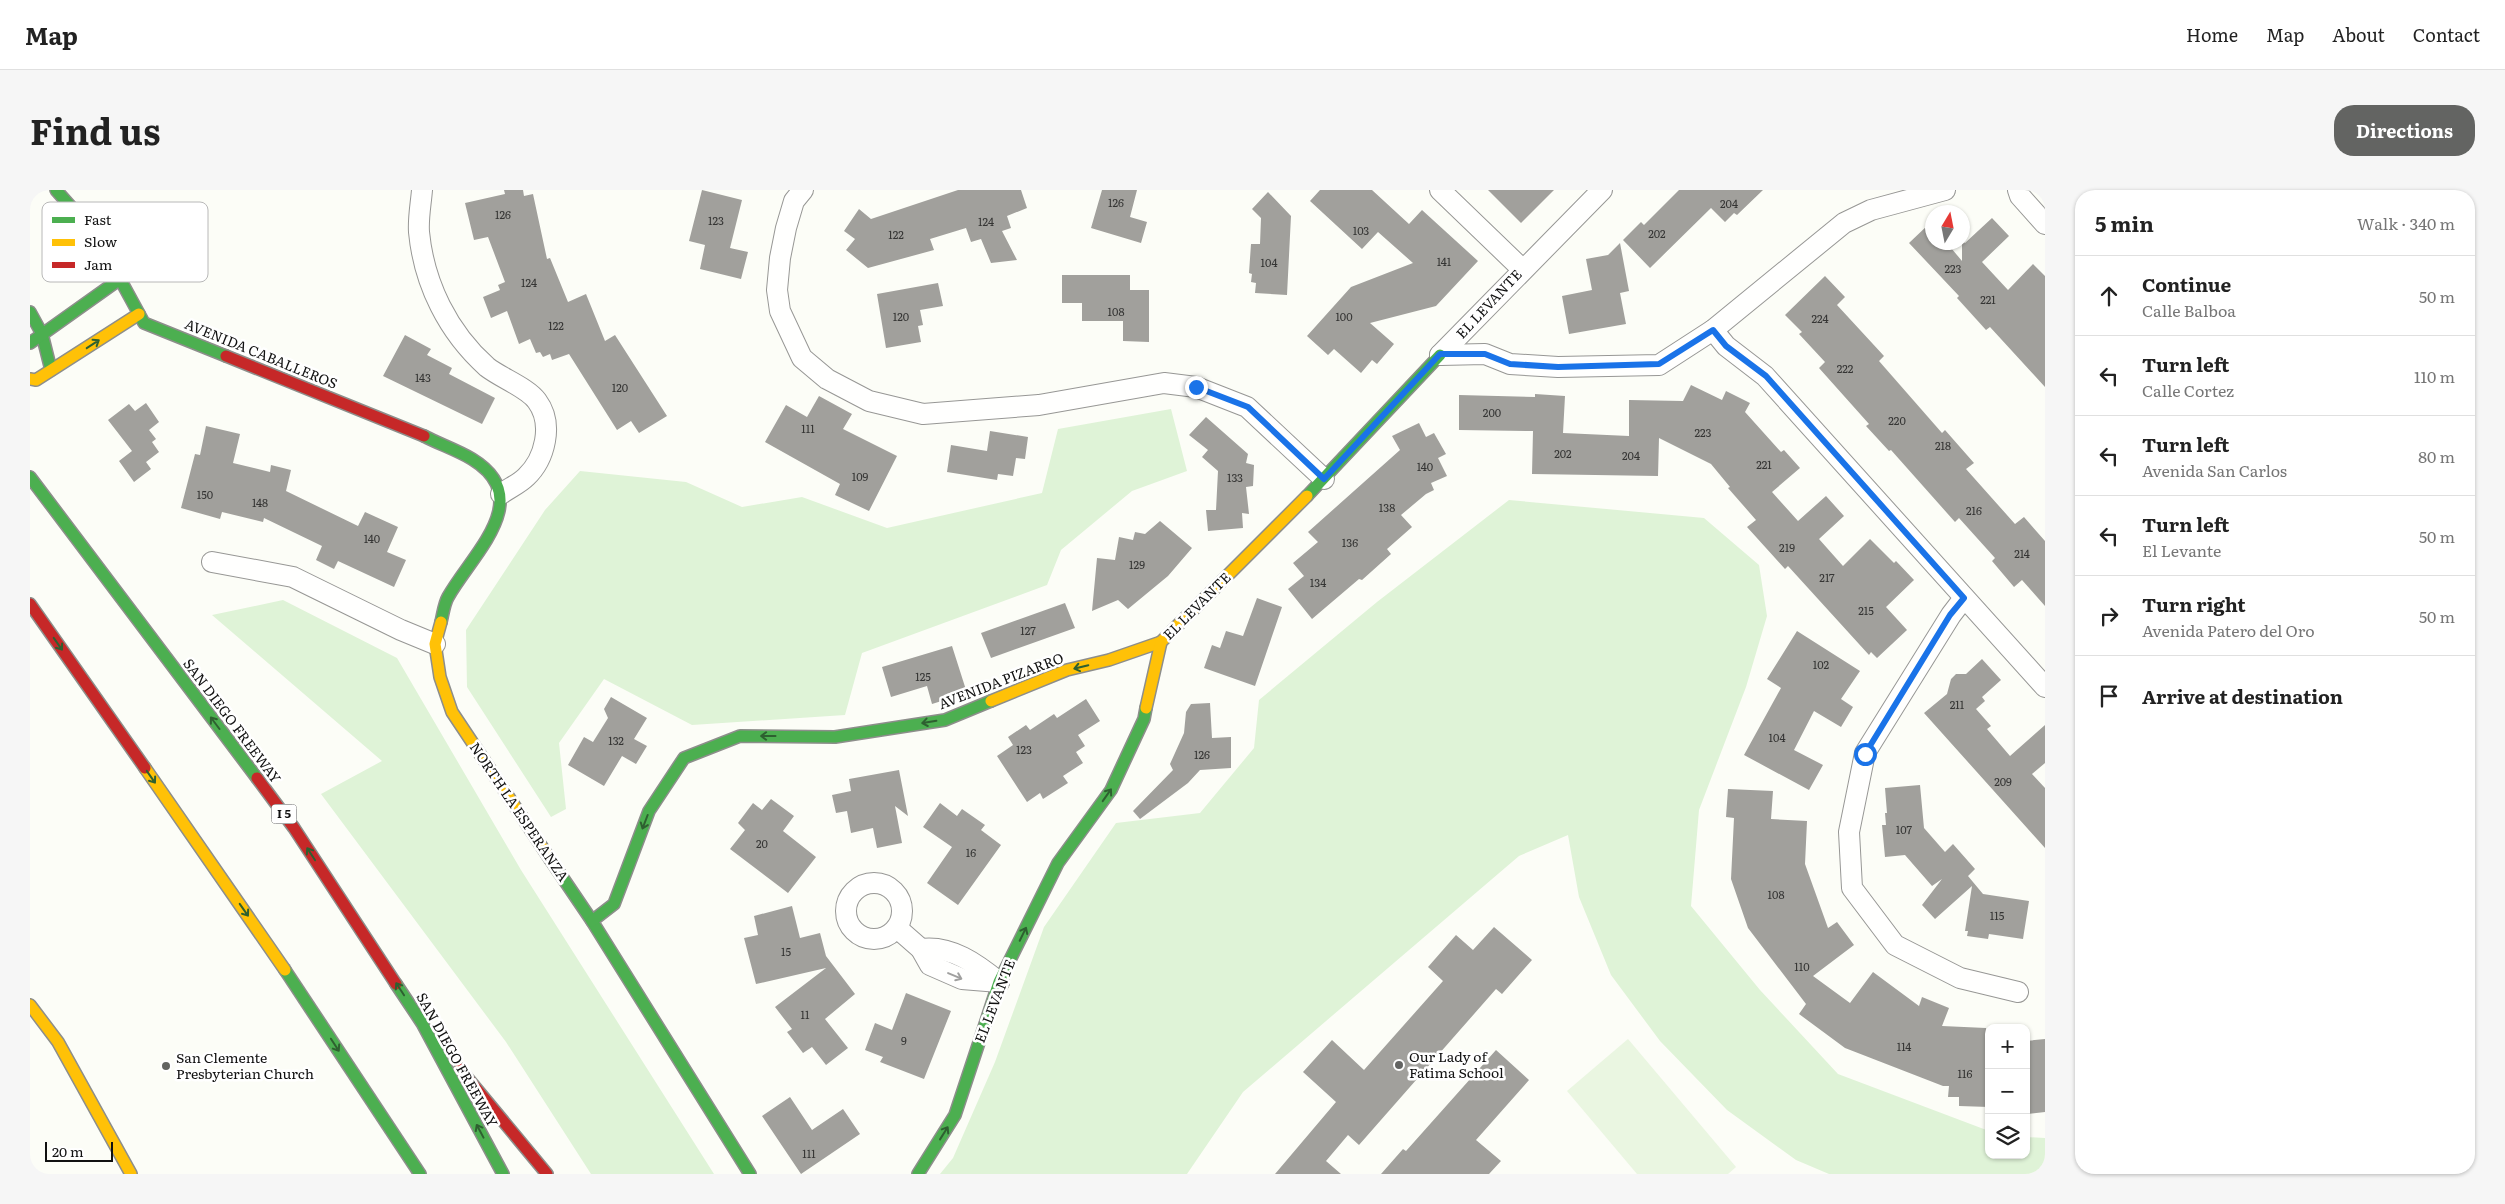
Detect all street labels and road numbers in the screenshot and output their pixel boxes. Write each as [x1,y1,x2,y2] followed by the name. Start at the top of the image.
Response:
[1451,264,1526,342] street label: EL LEVANTE
[182,313,341,393] street label: AVENIDA CABALLEROS
[1158,567,1235,644] street label: EL LEVANTE
[935,647,1066,713] street label: AVENIDA PIZARRO
[179,654,286,787] street label: SAN DIEGO FREEWAY
[466,738,574,886] street label: NORTH LA ESPERANZA
[272,804,296,824] road number: I 5
[969,956,1019,1045] street label: EL LEVANTE
[412,988,503,1131] street label: SAN DIEGO FREEWAY

